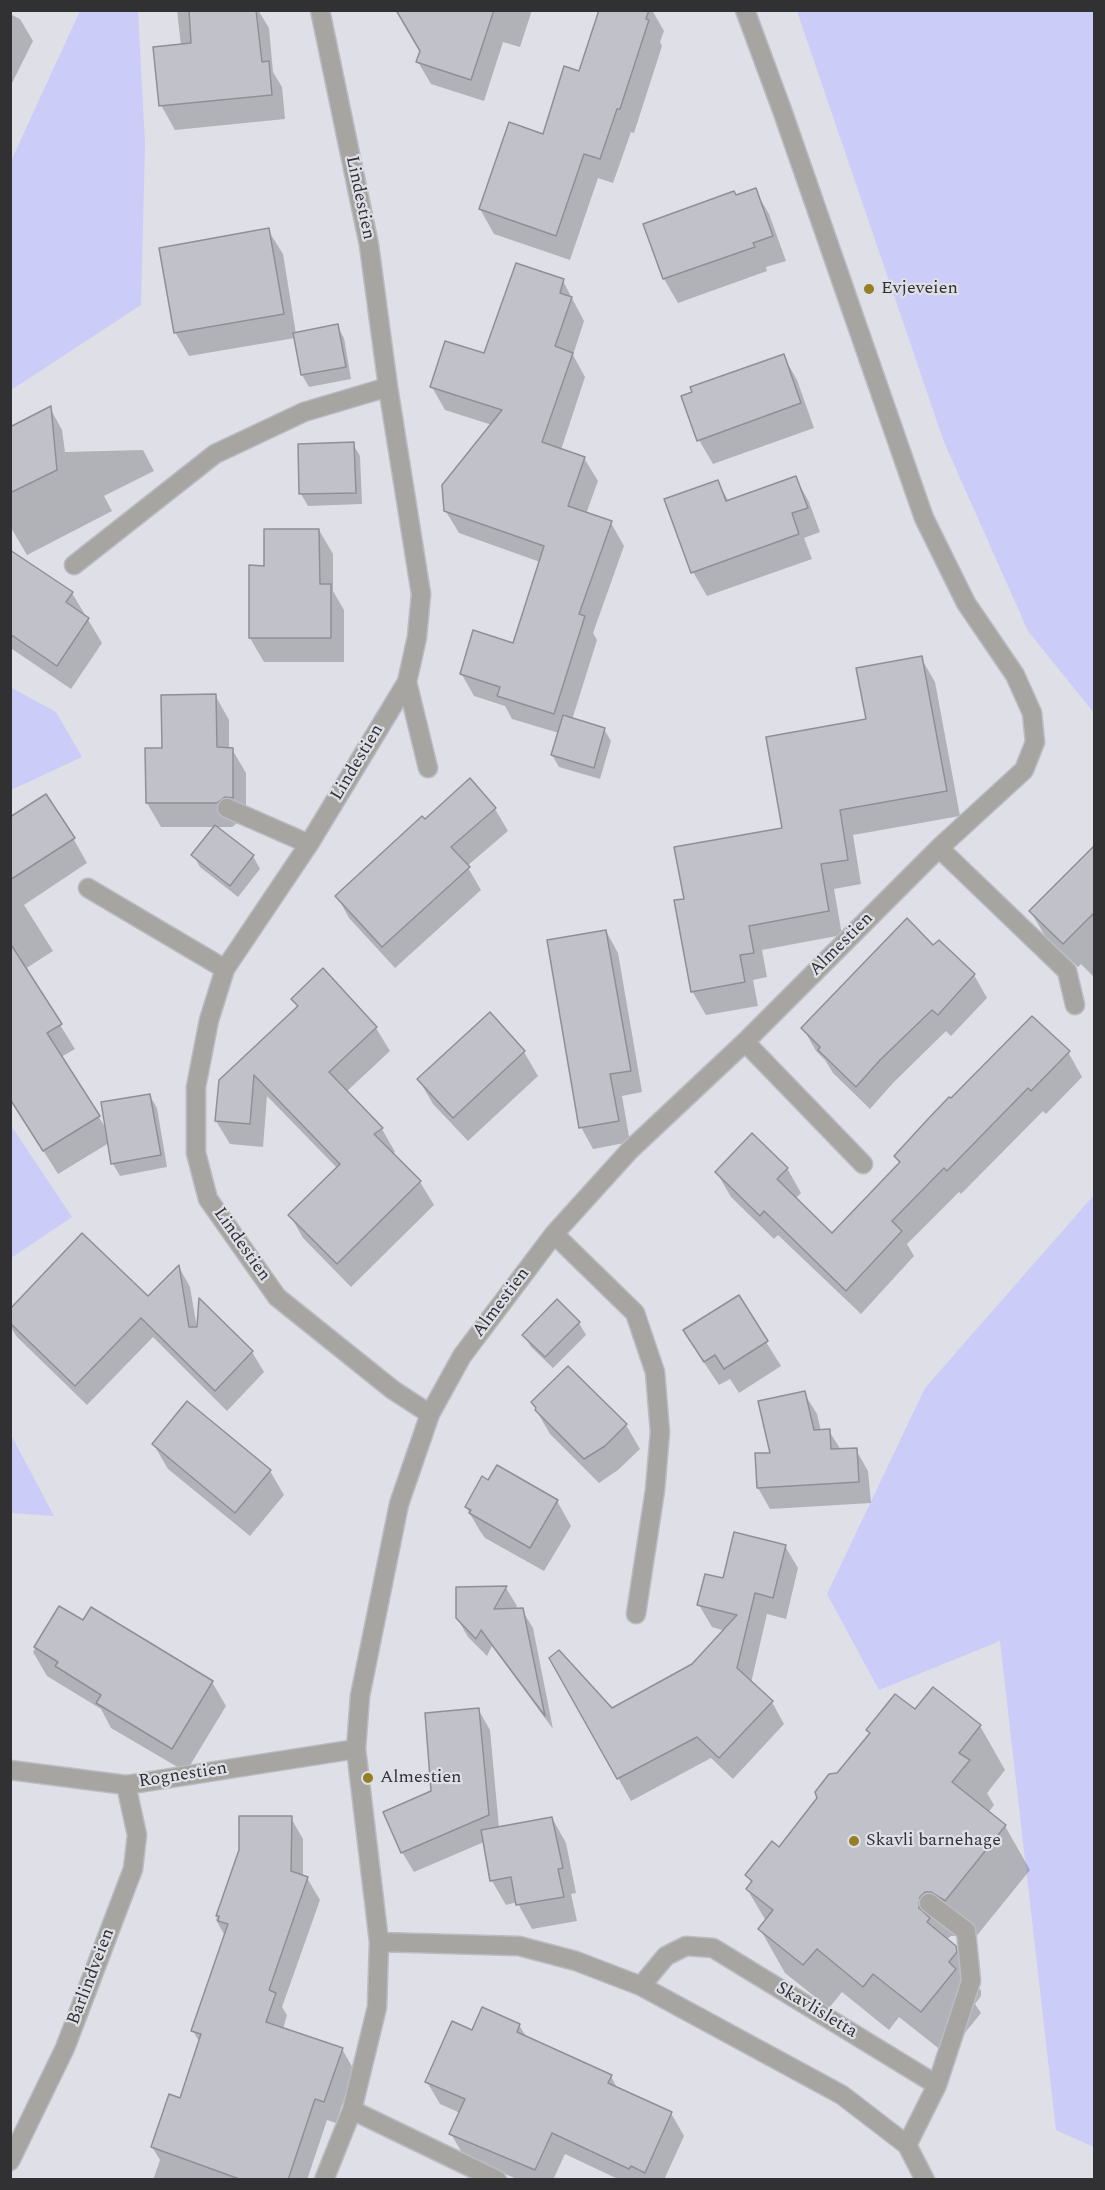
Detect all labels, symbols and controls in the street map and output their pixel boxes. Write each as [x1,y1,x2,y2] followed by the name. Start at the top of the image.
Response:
[340,154,378,242] street label: Lindestien
[881,278,958,300] place label: Evjeveien
[862,282,876,296] marker: Evjeveien
[327,721,389,805] street label: Lindestien
[806,909,878,981] street label: Almestien
[208,1204,274,1286] street label: Lindestien
[469,1264,535,1342] street label: Almestien
[137,1758,229,1794] street label: Rognestien
[380,1767,462,1789] place label: Almestien
[361,1771,375,1785] marker: Almestien
[866,1830,1001,1852] place label: Skavli barnehage
[847,1834,861,1848] marker: Skavli barnehage
[64,1926,120,2028] street label: Barlindveien
[771,1978,861,2044] street label: Skavlisletta

